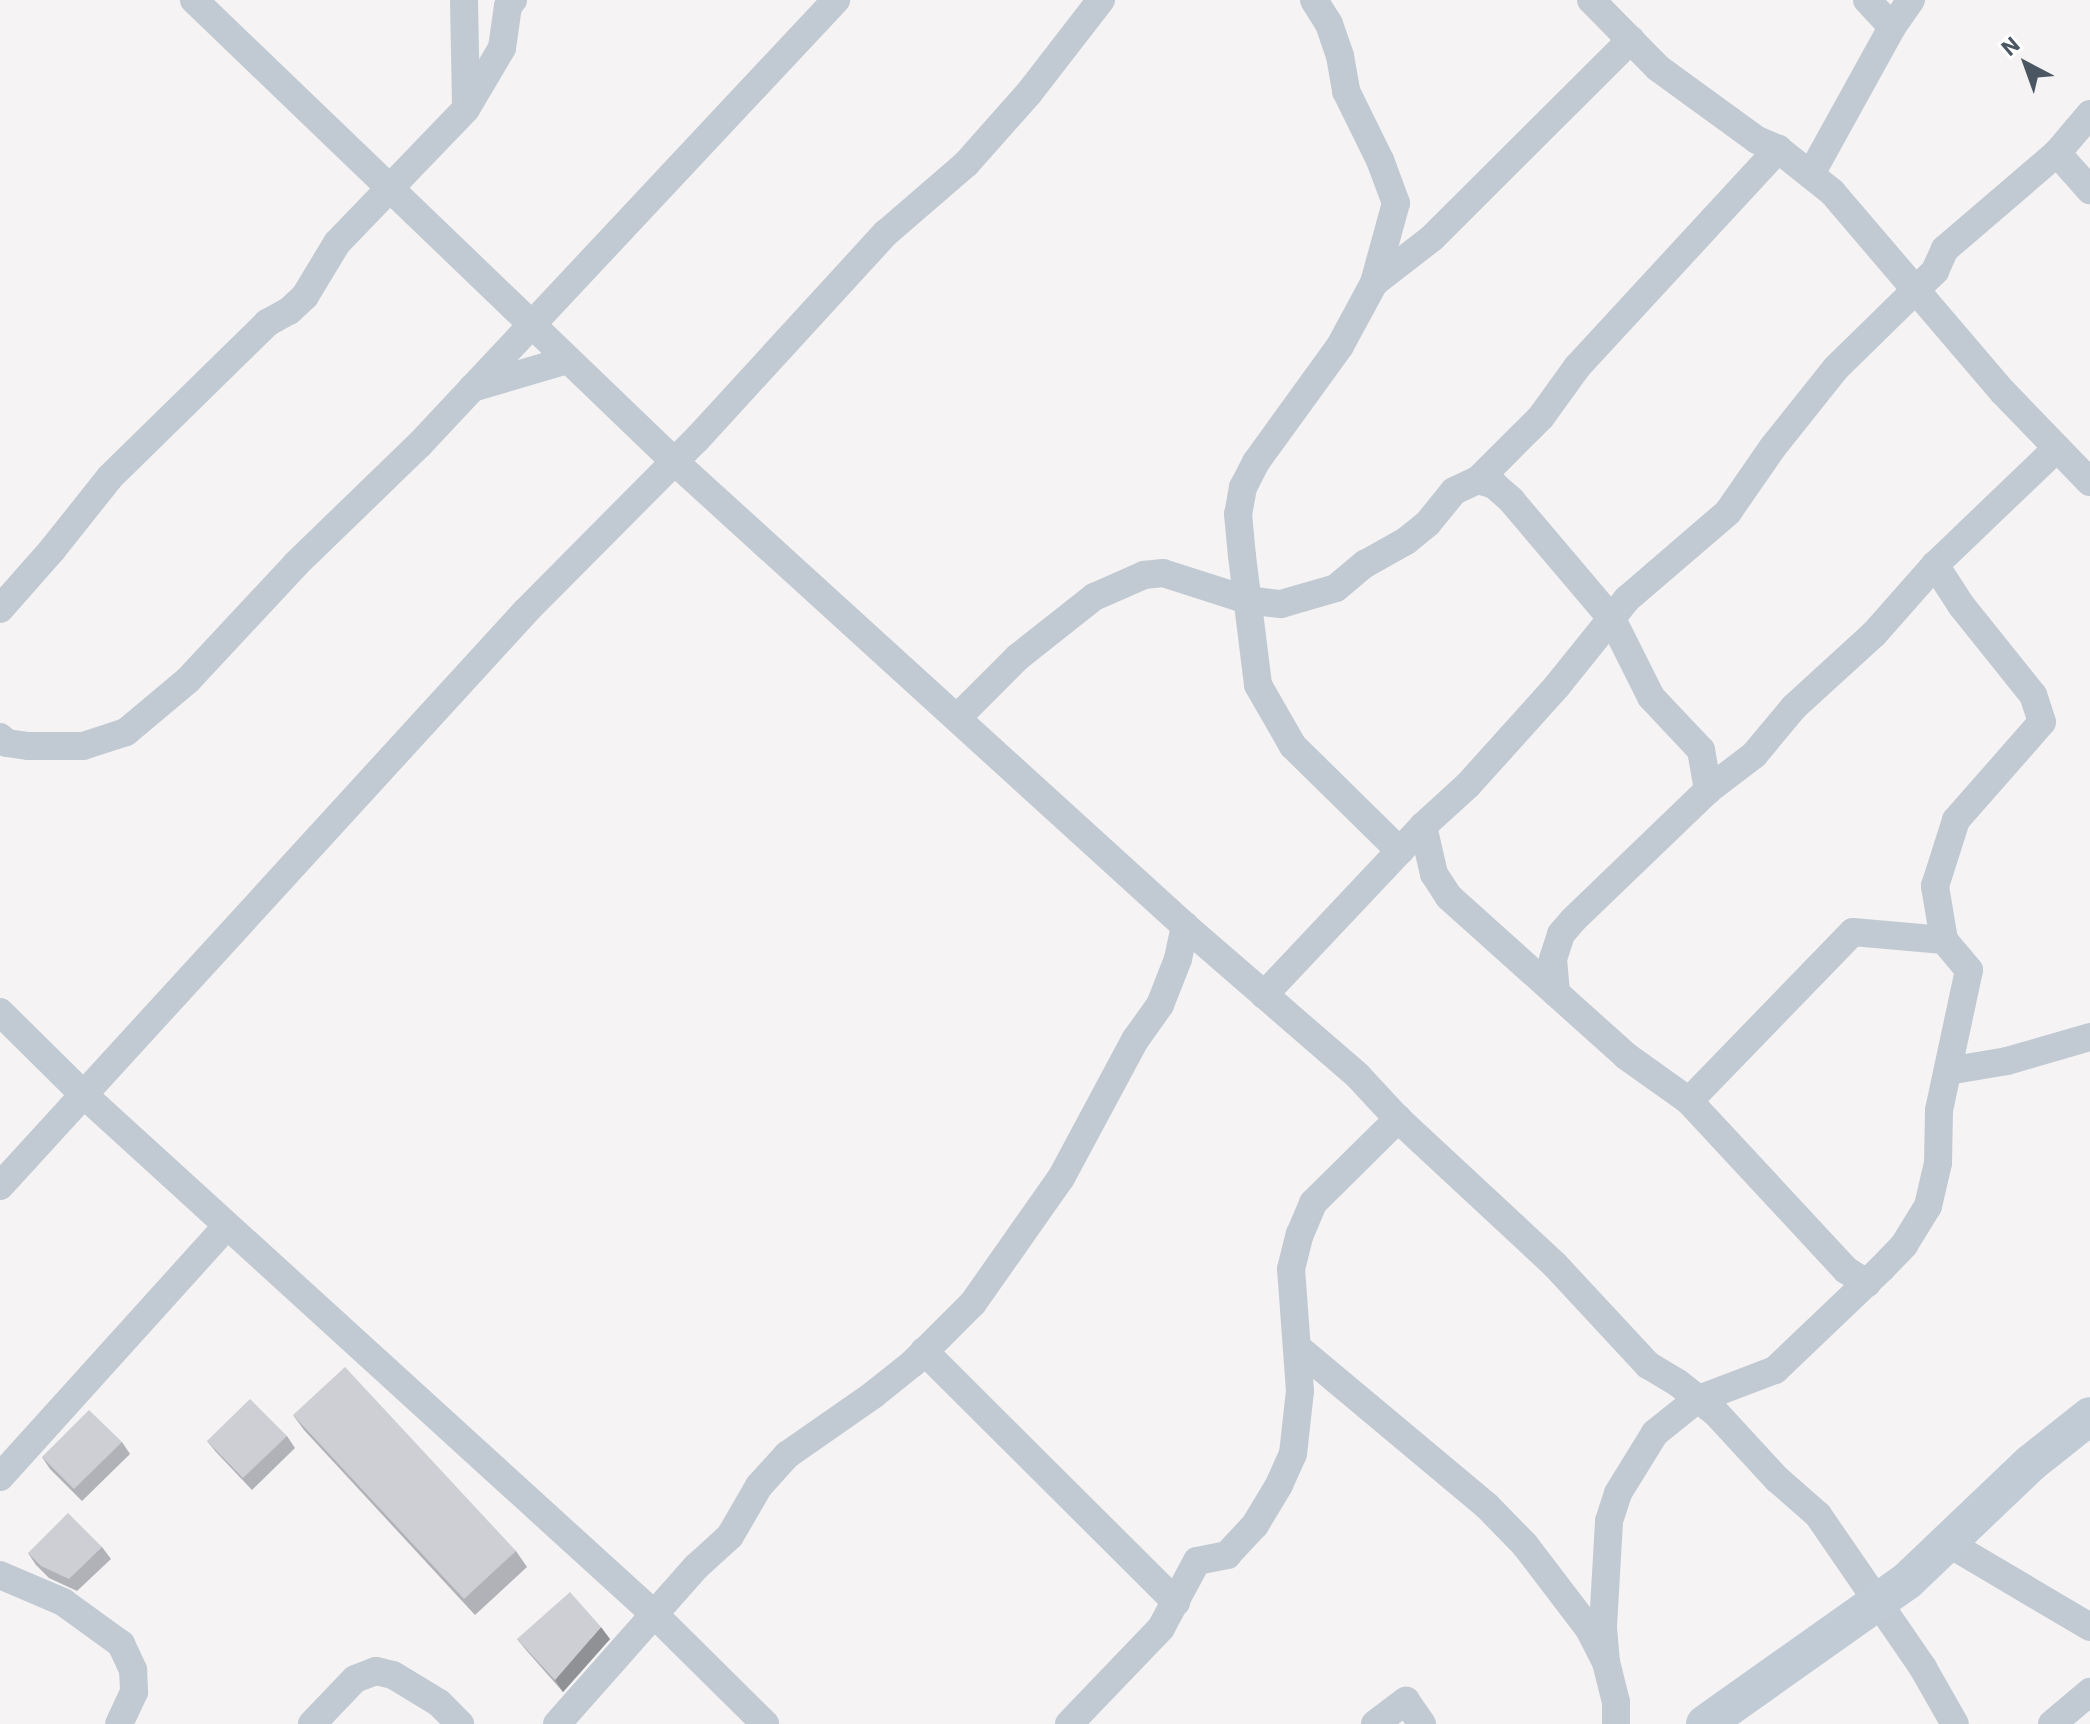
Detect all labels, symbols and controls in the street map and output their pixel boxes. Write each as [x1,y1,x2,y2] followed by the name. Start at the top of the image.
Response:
[1986,24,2066,104] north arrow
[1994,29,2025,62] text: N

